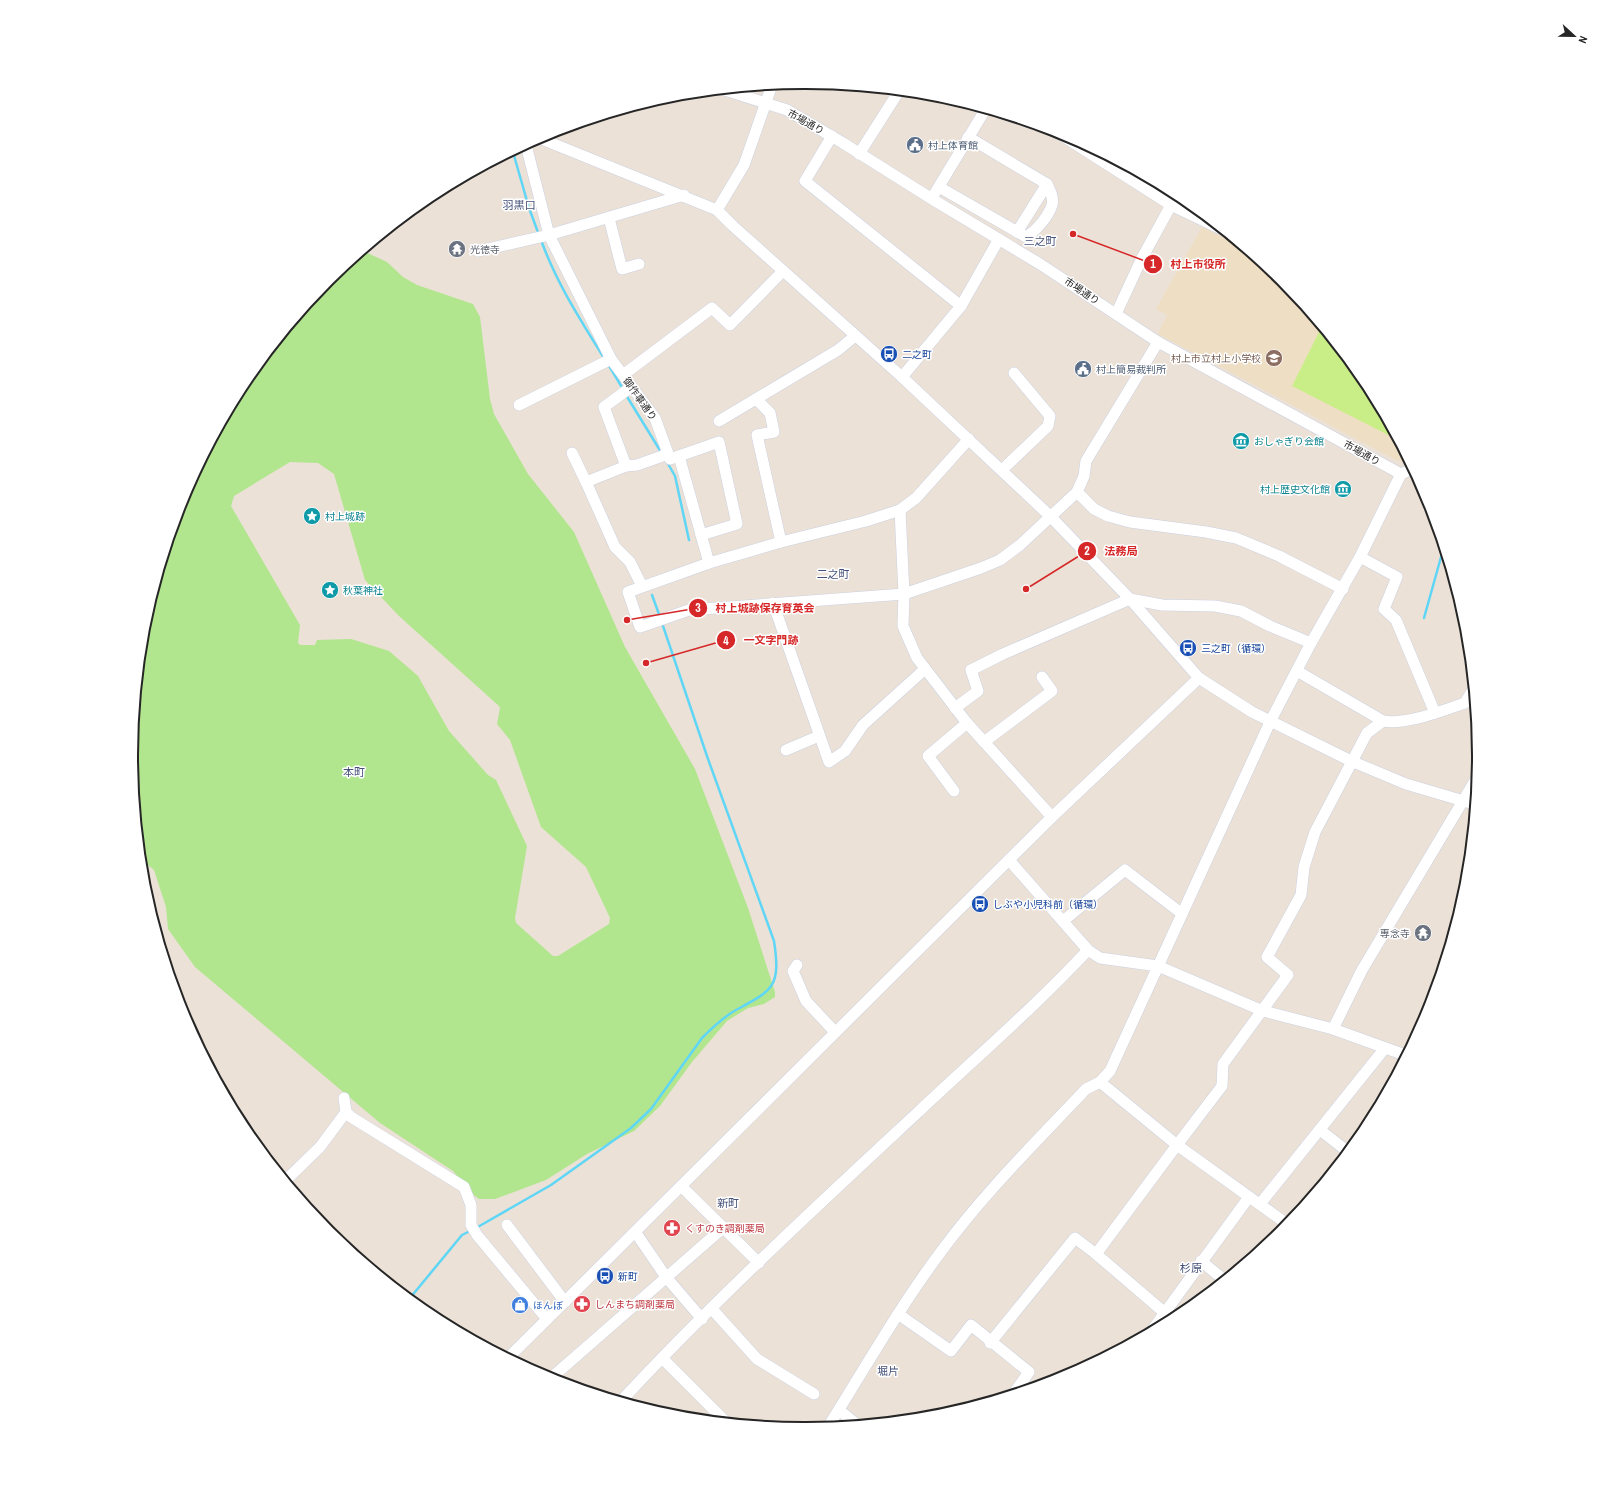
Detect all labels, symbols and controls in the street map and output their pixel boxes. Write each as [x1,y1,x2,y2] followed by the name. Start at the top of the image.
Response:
[1554,16,1594,56] north arrow
[1576,34,1591,45] text: N
[785,107,827,137] street label: 市場通り
[905,135,925,155] public building icon: 村上体育館
[928,139,978,152] place label: 村上体育館
[503,198,536,212] district label: 羽黒口
[1024,234,1057,248] district label: 三之町
[447,239,467,259] temple icon: 光徳寺
[470,243,500,256] place label: 光徳寺
[1143,252,1234,275] callout: 村上市役所
[1150,256,1156,272] text: 1
[1171,257,1226,271] text: 村上市役所
[1062,274,1102,308] street label: 市場通り
[879,344,899,364] bus stop icon: 二之町
[902,348,932,361] place label: 二之町
[1264,348,1284,368] school or university icon: 村上市立村上小学校
[1171,352,1261,365] place label: 村上市立村上小学校
[1073,359,1093,379] public building icon: 村上簡易裁判所
[1096,363,1166,376] place label: 村上簡易裁判所
[620,375,660,423] street label: 御作事通り
[1231,431,1251,451] museum icon: おしゃぎり会館
[1254,435,1324,448] place label: おしゃぎり会館
[1341,438,1383,468] street label: 市場通り
[1333,479,1353,499] museum icon: 村上歴史文化館
[1260,483,1330,496] place label: 村上歴史文化館
[302,506,322,526] place icon: 村上城跡
[325,510,365,523] place label: 村上城跡
[1077,539,1146,562] callout: 法務局
[1084,543,1090,559] text: 2
[1105,544,1138,558] text: 法務局
[817,567,850,581] district label: 二之町
[320,580,340,600] place icon: 秋葉神社
[343,584,383,597] place label: 秋葉神社
[688,597,823,620] callout: 村上城跡保存育英会
[695,600,701,616] text: 3
[716,601,815,615] text: 村上城跡保存育英会
[716,629,807,652] callout: 一文字門跡
[723,633,729,649] text: 4
[744,633,799,647] text: 一文字門跡
[1178,638,1198,658] bus stop icon: 三之町（循環）
[1201,642,1271,655] place label: 三之町（循環）
[343,765,365,779] district label: 本町
[970,894,990,914] bus stop icon: しぶや小児科前（循環）
[993,898,1103,911] place label: しぶや小児科前（循環）
[1413,923,1433,943] temple icon: 専念寺
[1380,927,1410,940] place label: 専念寺
[717,1196,739,1210] district label: 新町
[662,1218,682,1238] pharmacy icon: くすのき調剤薬局
[685,1222,765,1235] place label: くすのき調剤薬局
[1180,1261,1202,1275] district label: 杉原
[595,1266,615,1286] bus stop icon: 新町
[618,1270,638,1283] place label: 新町
[572,1294,592,1314] pharmacy icon: しんまち調剤薬局
[510,1295,530,1315] shop icon: ほんぼ
[595,1298,675,1311] place label: しんまち調剤薬局
[533,1299,563,1312] place label: ほんぼ
[877,1364,899,1378] district label: 堀片

